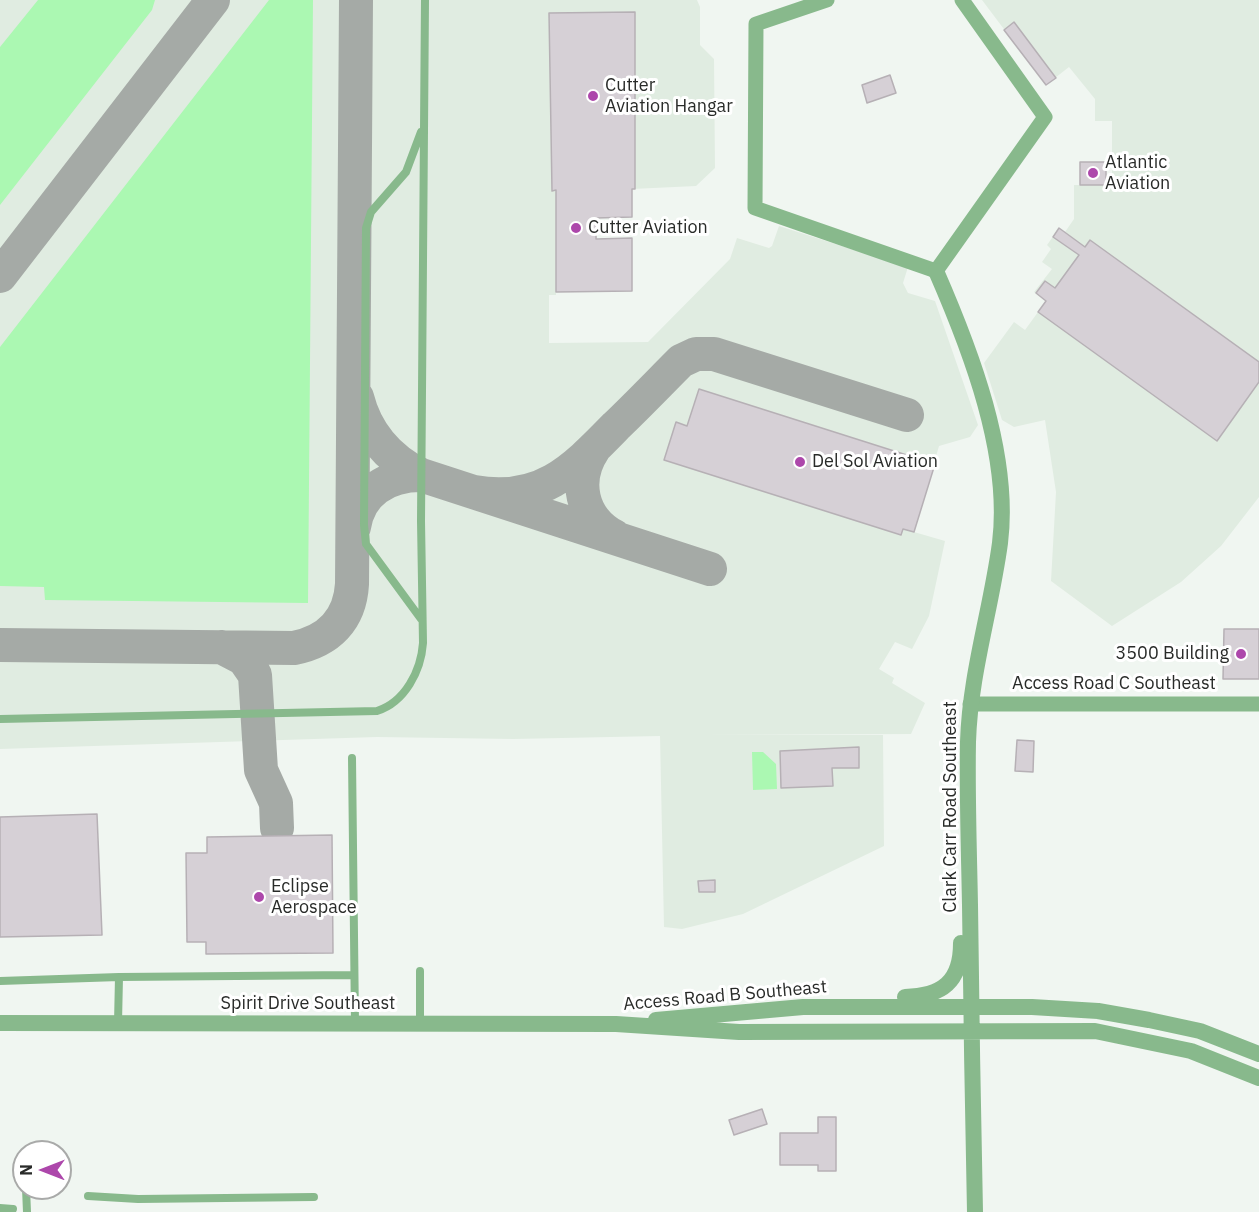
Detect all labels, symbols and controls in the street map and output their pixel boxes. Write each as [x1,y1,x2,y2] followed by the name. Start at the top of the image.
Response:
[605,75,733,118] place label: Cutter Aviation Hangar
[586,89,600,103] marker: Cutter Aviation Hangar
[1105,152,1170,195] place label: Atlantic Aviation
[1086,166,1100,180] marker: Atlantic Aviation
[588,217,708,239] place label: Cutter Aviation
[569,221,583,235] marker: Cutter Aviation
[812,451,938,473] place label: Del Sol Aviation
[793,455,807,469] marker: Del Sol Aviation
[1116,643,1229,665] place label: 3500 Building
[1234,647,1248,661] marker: 3500 Building
[1012,673,1216,695] street label: Access Road C Southeast
[940,701,962,913] street label: Clark Carr Road Southeast
[271,876,357,918] place label: Eclipse Aerospace
[252,890,266,904] marker: Eclipse Aerospace
[622,976,828,1016] street label: Access Road B Southeast
[221,993,395,1015] street label: Spirit Drive Southeast
[12,1140,72,1200] north arrow
[16,1164,36,1176] text: N

